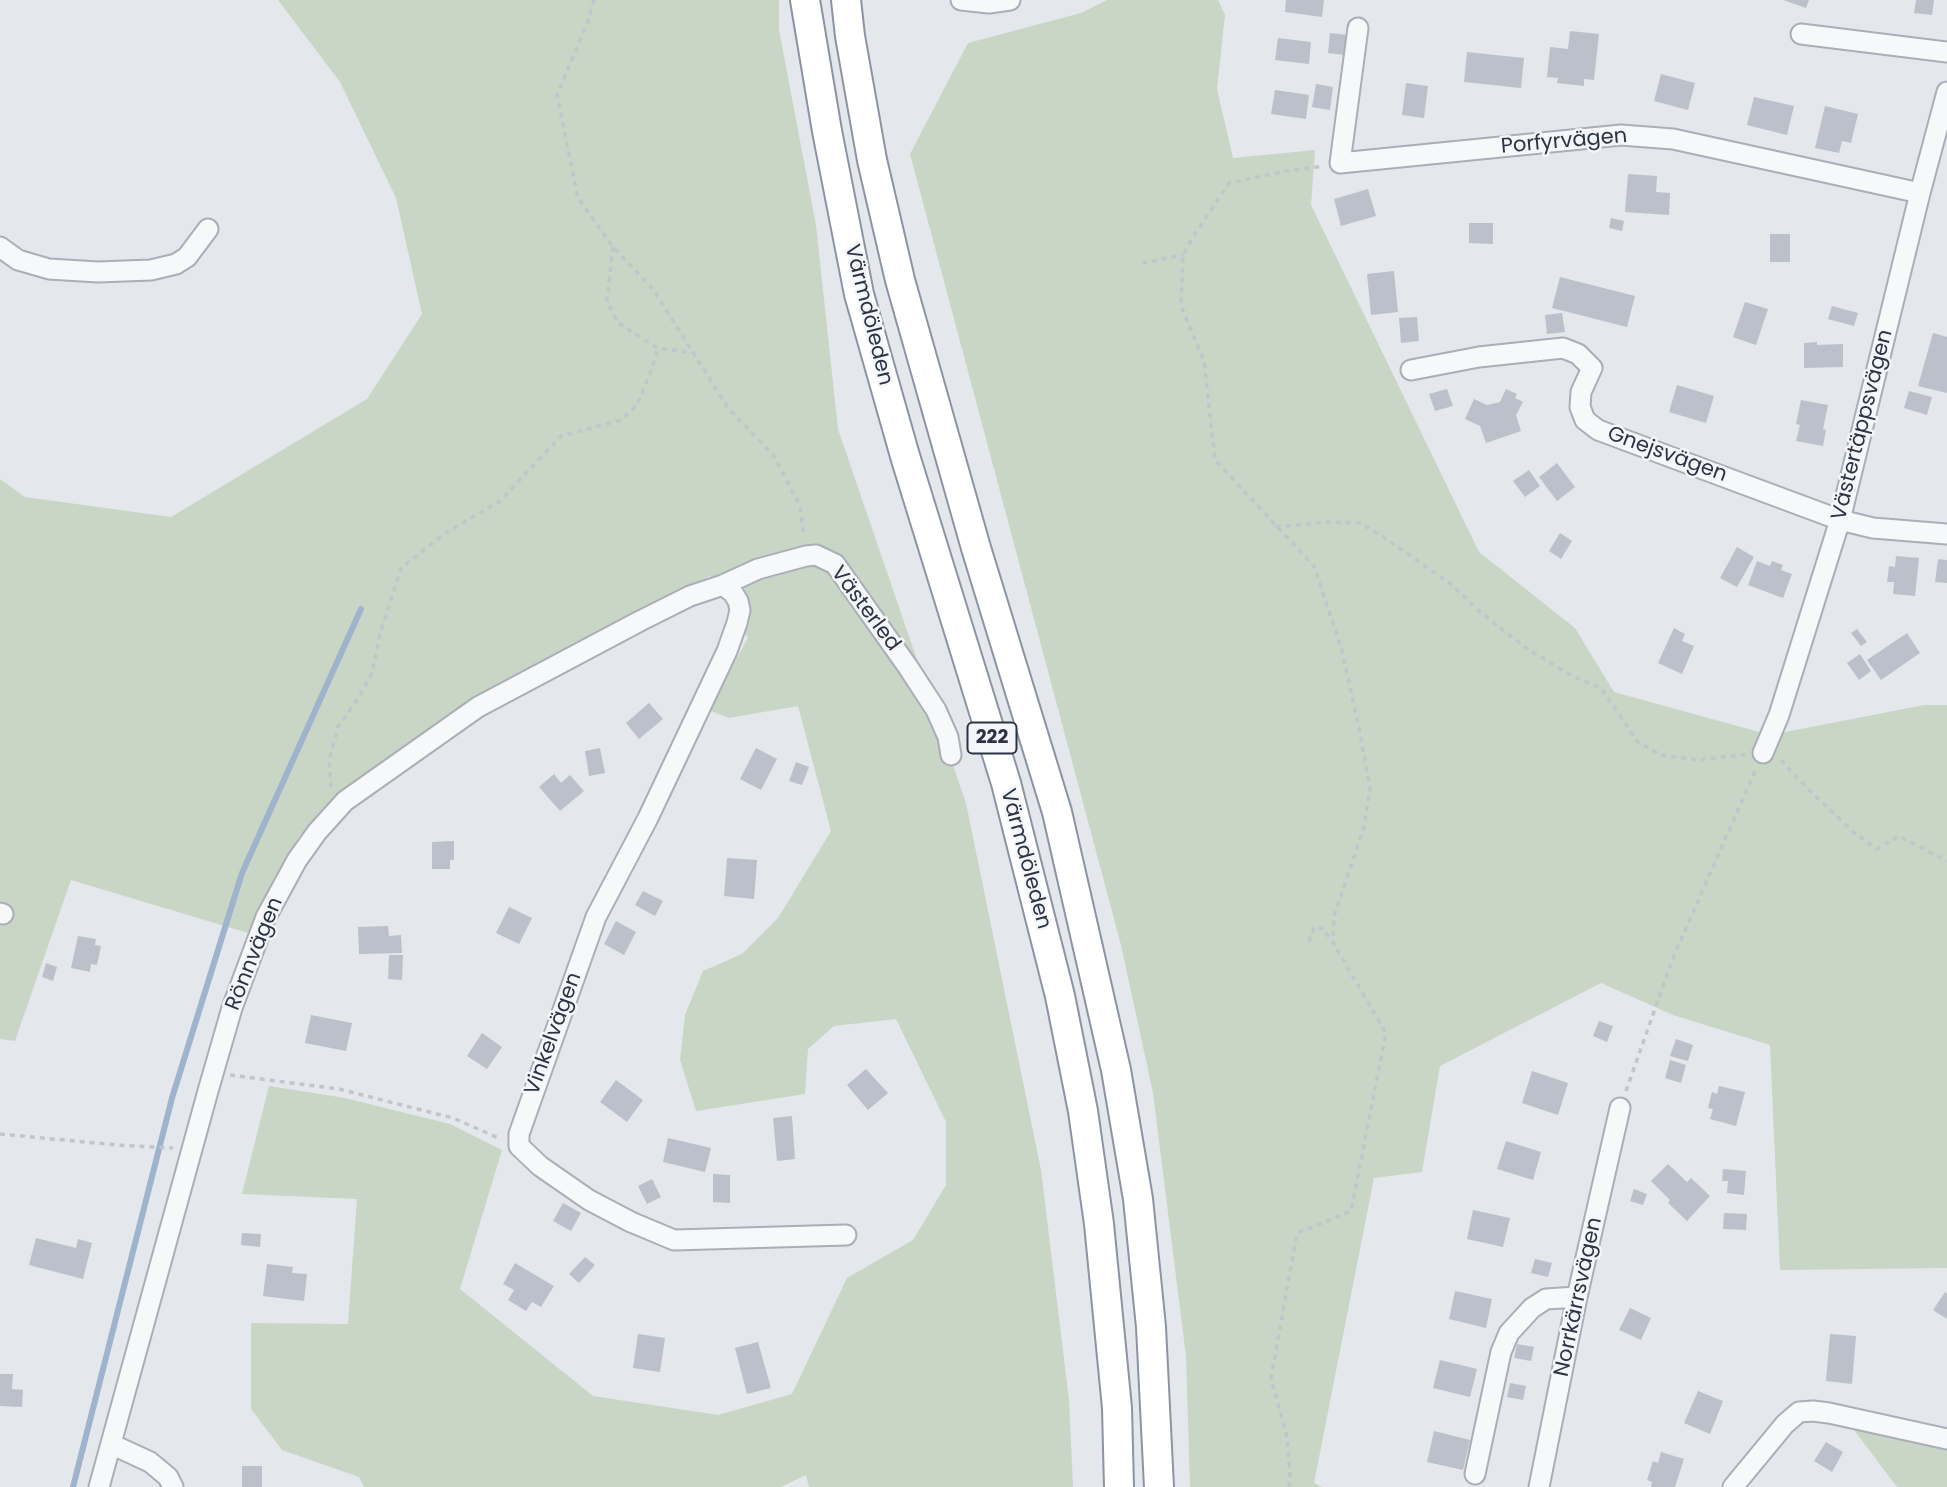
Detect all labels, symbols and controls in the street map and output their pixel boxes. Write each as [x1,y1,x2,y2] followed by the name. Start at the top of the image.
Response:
[1500,124,1628,160] street label: Porfyrvägen
[838,242,898,388] street label: Värmdöleden
[1827,327,1899,523] street label: Västertäppsvägen
[1604,422,1730,488] street label: Gnejsvägen
[825,561,905,657] street label: Västerled
[968,722,1016,754] road number: 222
[994,786,1056,932] street label: Värmdöleden
[221,894,289,1014] street label: Rönnvägen
[520,969,588,1099] street label: Vinkelvägen
[1550,1215,1608,1379] street label: Norrkärrsvägen

